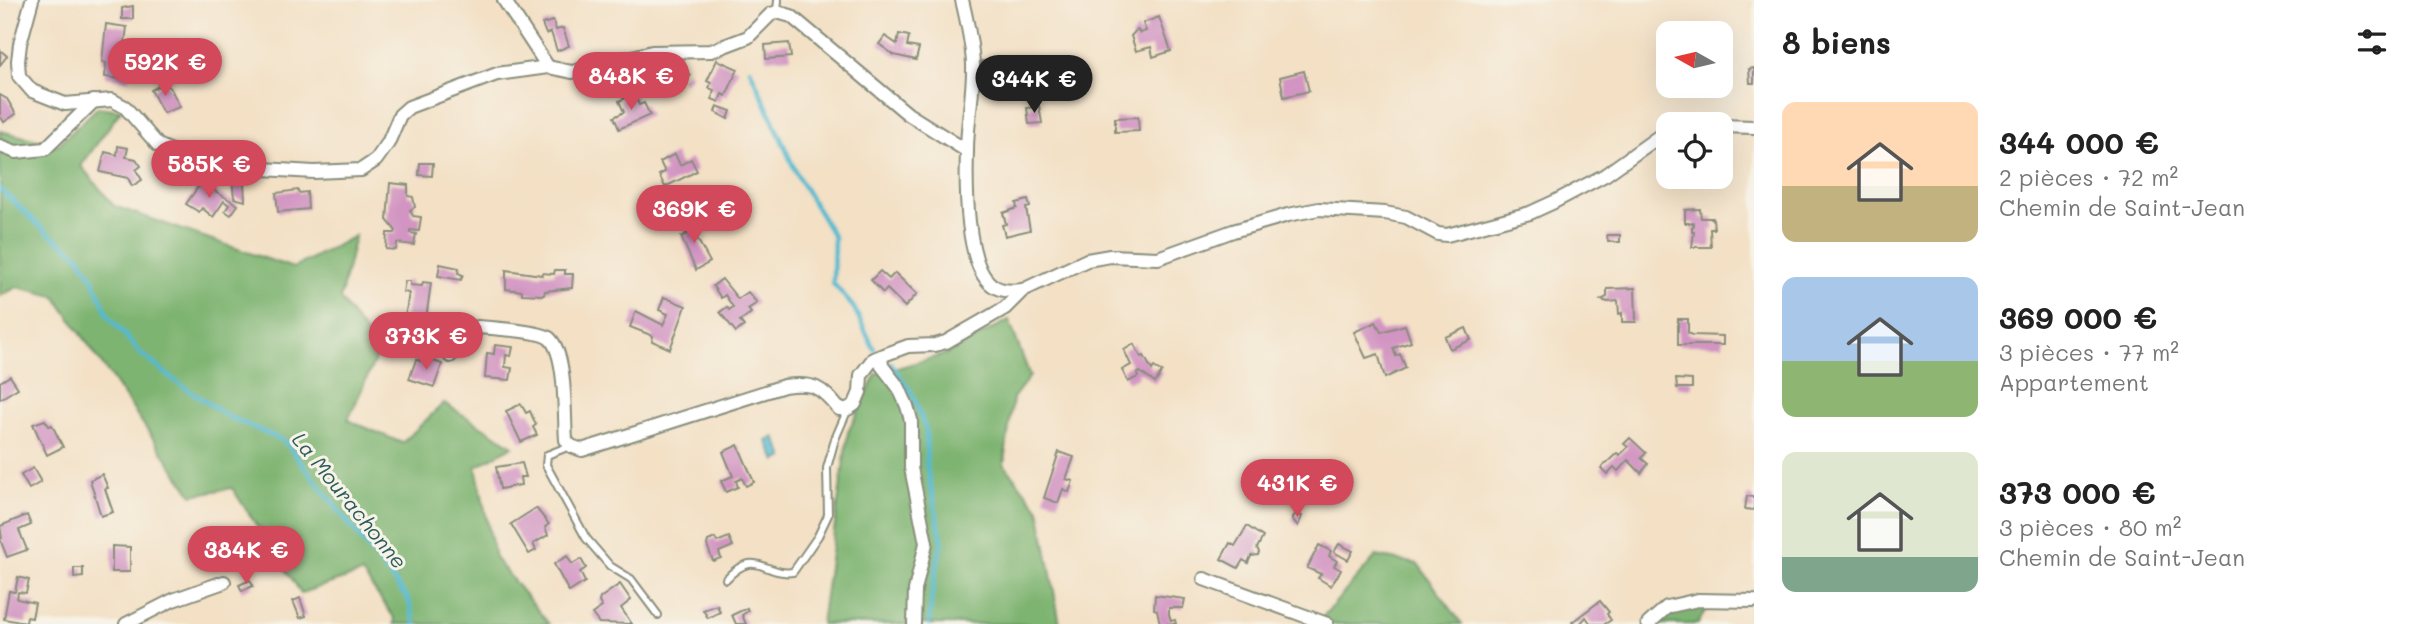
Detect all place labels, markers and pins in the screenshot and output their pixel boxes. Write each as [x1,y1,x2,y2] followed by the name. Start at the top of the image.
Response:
[108,38,222,98] pin: 592K €
[574,52,688,112] pin: 848K €
[977,55,1091,115] pin: 344K €
[152,140,266,200] pin: 585K €
[637,186,751,245] pin: 369K €
[369,312,483,372] pin: 373K €
[1240,460,1354,519] pin: 431K €
[189,526,303,586] pin: 384K €

